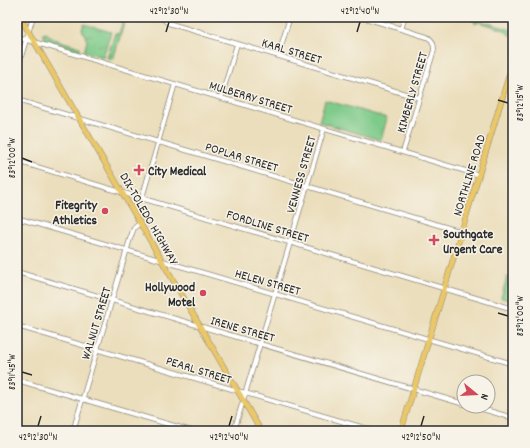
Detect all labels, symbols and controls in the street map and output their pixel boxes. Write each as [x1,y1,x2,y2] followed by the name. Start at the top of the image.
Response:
[150,5,188,19] text: 42°12'30"N
[341,5,379,19] text: 42°12'40"N
[259,34,324,71] street label: KARL STREET
[393,50,434,135] street label: KIMBERLY STREET
[206,77,294,120] street label: MULBERRY STREET
[514,85,528,121] text: 83°12'15"W
[449,132,492,219] street label: NORTHLINE ROAD
[282,134,323,216] street label: VENNESS STREET
[6,138,20,178] text: 83°12'00"W
[203,138,280,178] street label: POPLAR STREET
[148,163,207,182] place label: City Medical
[133,164,145,176] marker: City Medical
[114,169,183,270] street label: DIX-TOLEDO HIGHWAY
[52,197,98,231] place label: Fitegrity Athletics
[100,206,110,216] marker: Fitegrity Athletics
[224,206,311,249] street label: FORDLINE STREET
[443,226,503,260] place label: Southgate Urgent Care
[428,234,440,246] marker: Southgate Urgent Care
[232,265,302,302] street label: HELEN STREET
[145,279,196,313] place label: Hollywood Motel
[77,285,117,362] street label: WALNUT STREET
[198,288,208,298] marker: Hollywood Motel
[514,296,528,336] text: 83°12'00"W
[208,312,277,349] street label: IRENE STREET
[163,352,233,390] street label: PEARL STREET
[6,354,20,390] text: 83°11'45"W
[456,374,496,414] north arrow
[475,391,492,402] text: N
[19,431,57,445] text: 42°12'30"N
[210,431,248,445] text: 42°12'40"N
[402,431,440,445] text: 42°12'50"N

